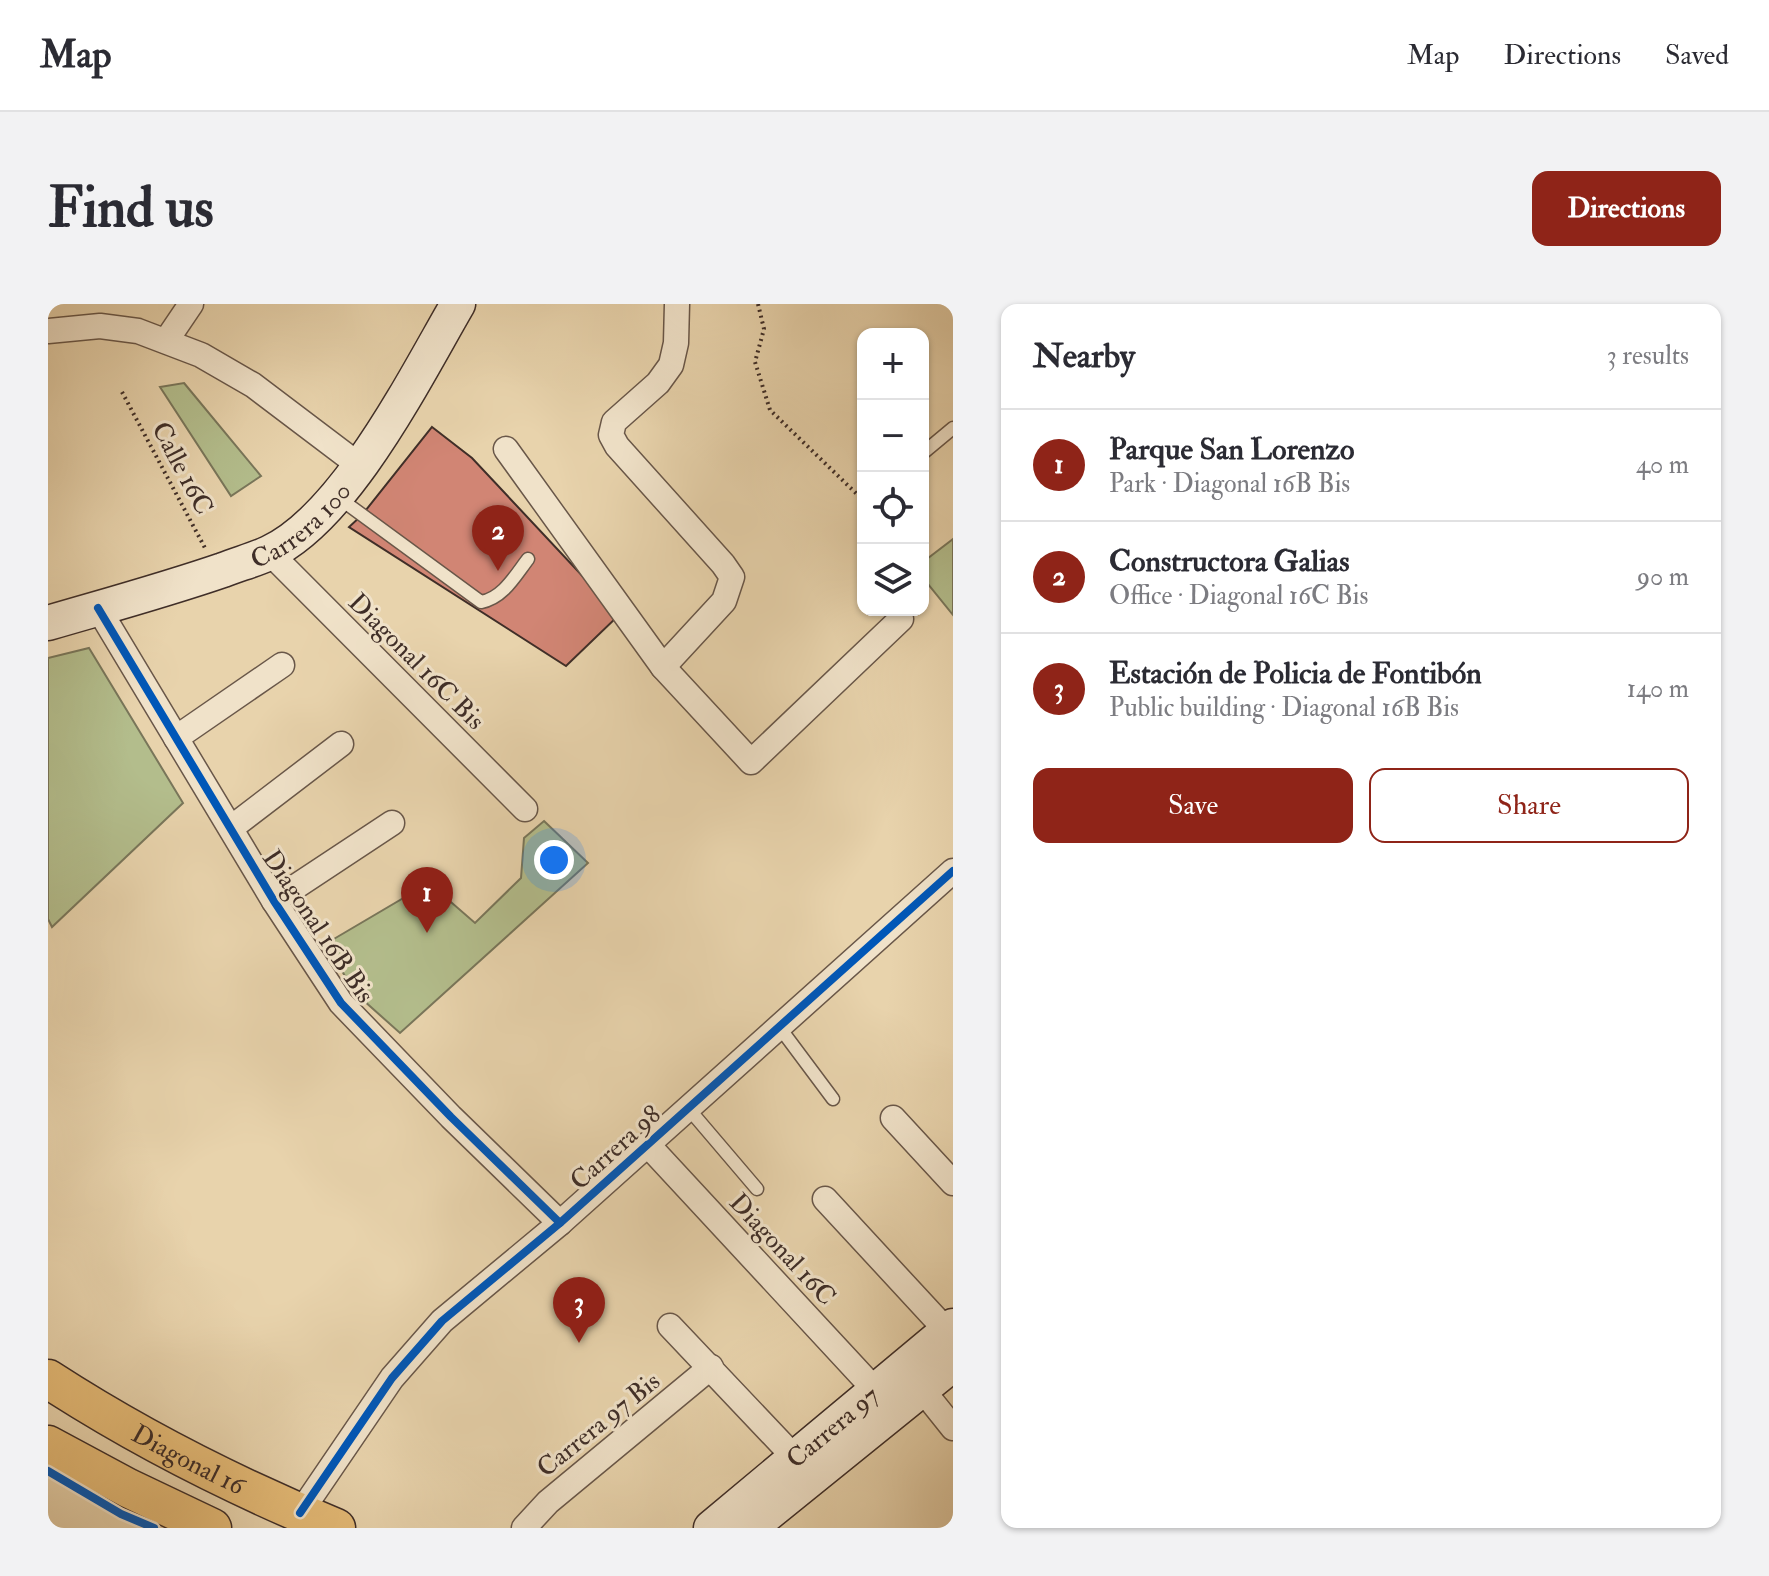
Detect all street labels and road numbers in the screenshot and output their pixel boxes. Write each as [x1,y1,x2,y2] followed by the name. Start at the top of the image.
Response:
[144,417,220,520] street label: Calle 16C
[246,476,359,576] street label: Carrera 100
[341,587,491,737] street label: Diagonal 16C Bis
[255,844,381,1009] street label: Diagonal 16B Bis
[564,1099,668,1197] street label: Carrera 98
[722,1187,842,1312] street label: Diagonal 16C
[531,1365,667,1484] street label: Carrera 97 Bis
[780,1380,886,1475] street label: Carrera 97
[126,1418,251,1503] street label: Diagonal 16

